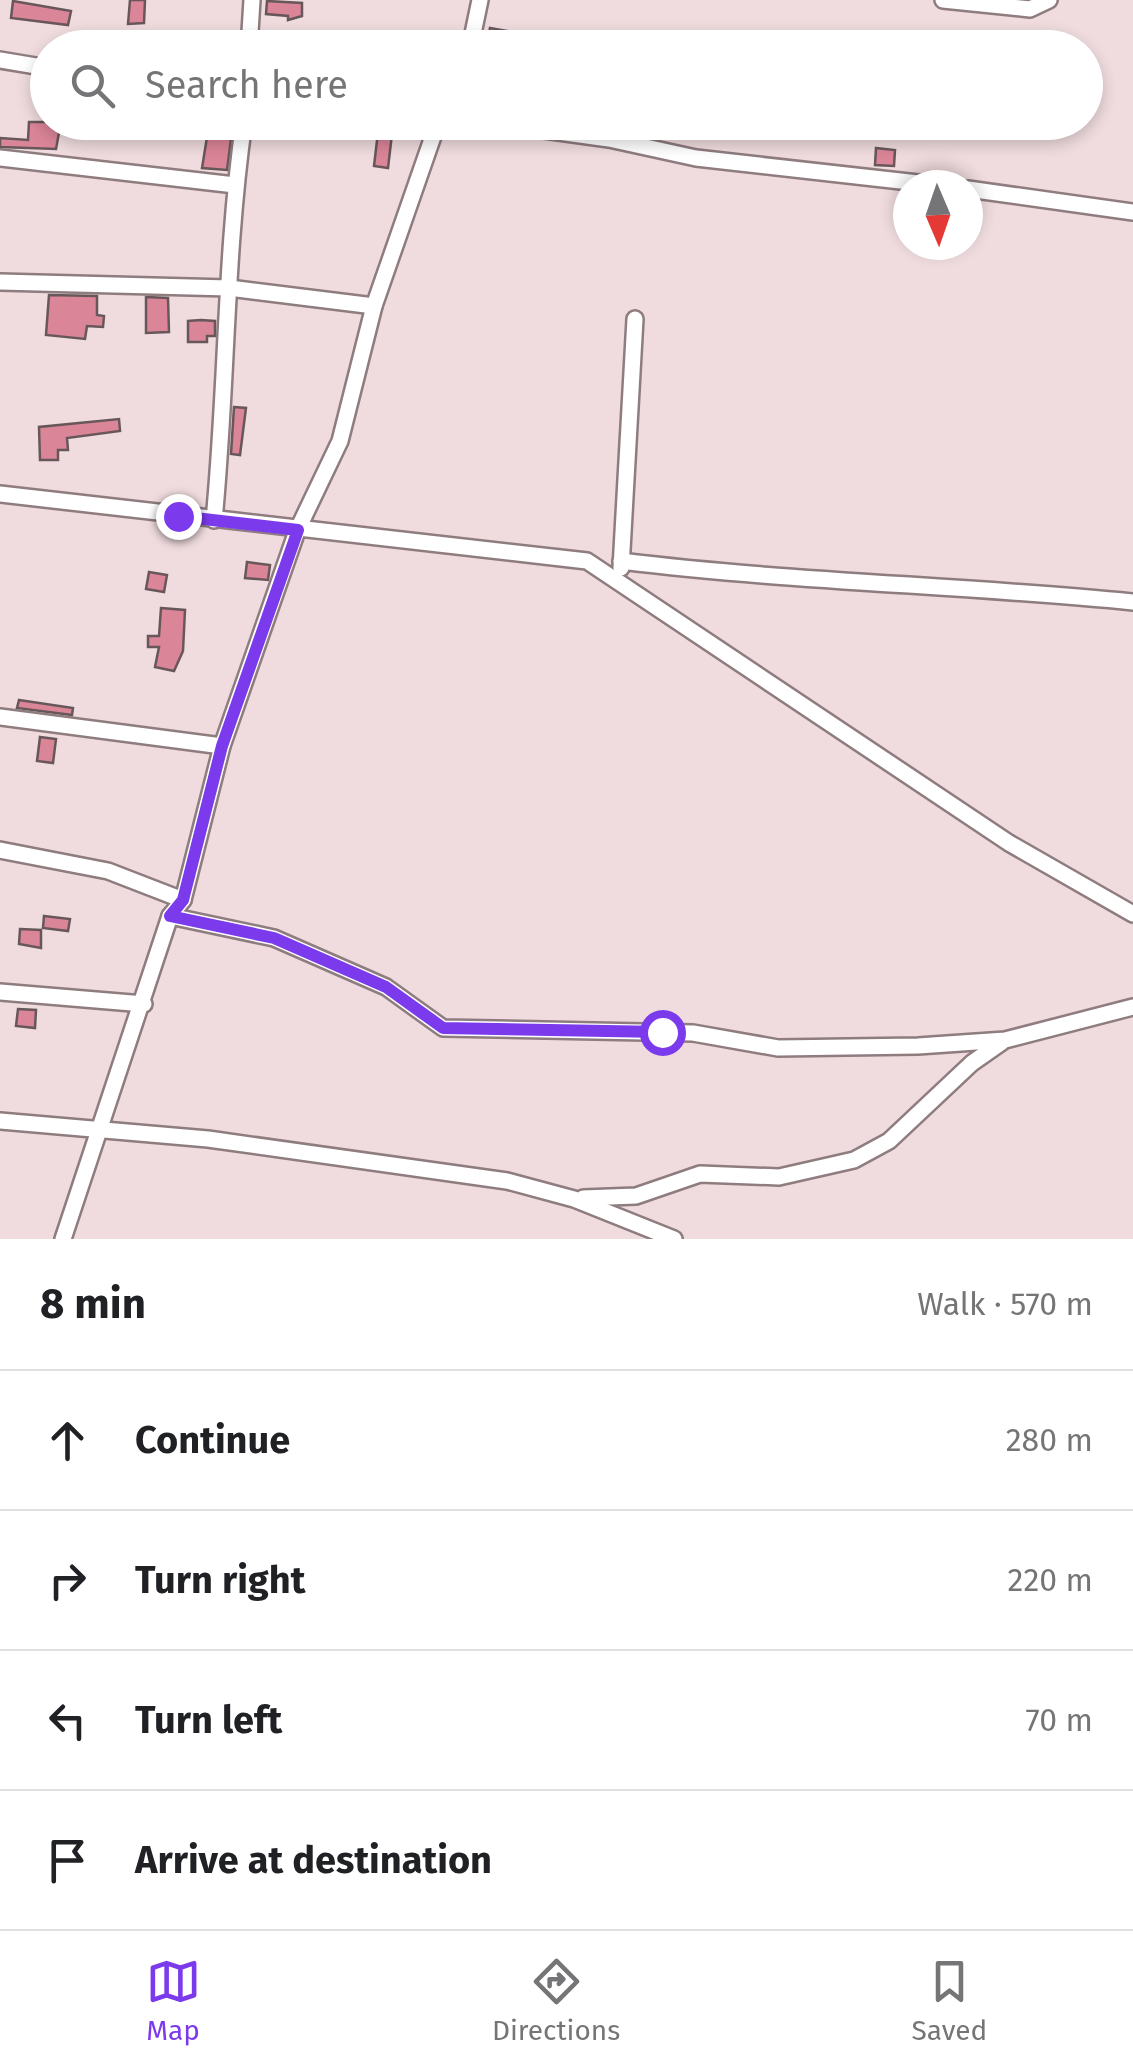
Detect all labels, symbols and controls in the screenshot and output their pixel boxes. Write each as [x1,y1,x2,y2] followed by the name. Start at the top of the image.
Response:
[30,30,1103,140] search box
[65,58,120,113] icon: search
[145,62,348,108] text: Search here
[893,170,983,260] north arrow
[156,494,202,540] route end
[640,1010,686,1056] route start
[40,1279,146,1329] text: 8 min
[917,1285,1093,1323] text: Walk · 570 m
[40,1413,95,1468] icon: ahead
[135,1417,290,1463] text: Continue
[1006,1421,1093,1459] text: 280 m
[40,1553,95,1608] icon: right
[135,1557,305,1603] text: Turn right
[1008,1561,1093,1599] text: 220 m
[40,1693,95,1748] icon: left
[135,1697,282,1743] text: Turn left
[1025,1701,1093,1739] text: 70 m
[40,1833,95,1888] icon: arrive
[135,1837,492,1883] text: Arrive at destination
[146,1954,201,2047] tab: Map
[492,1954,620,2047] tab: Directions
[912,1954,987,2047] tab: Saved

